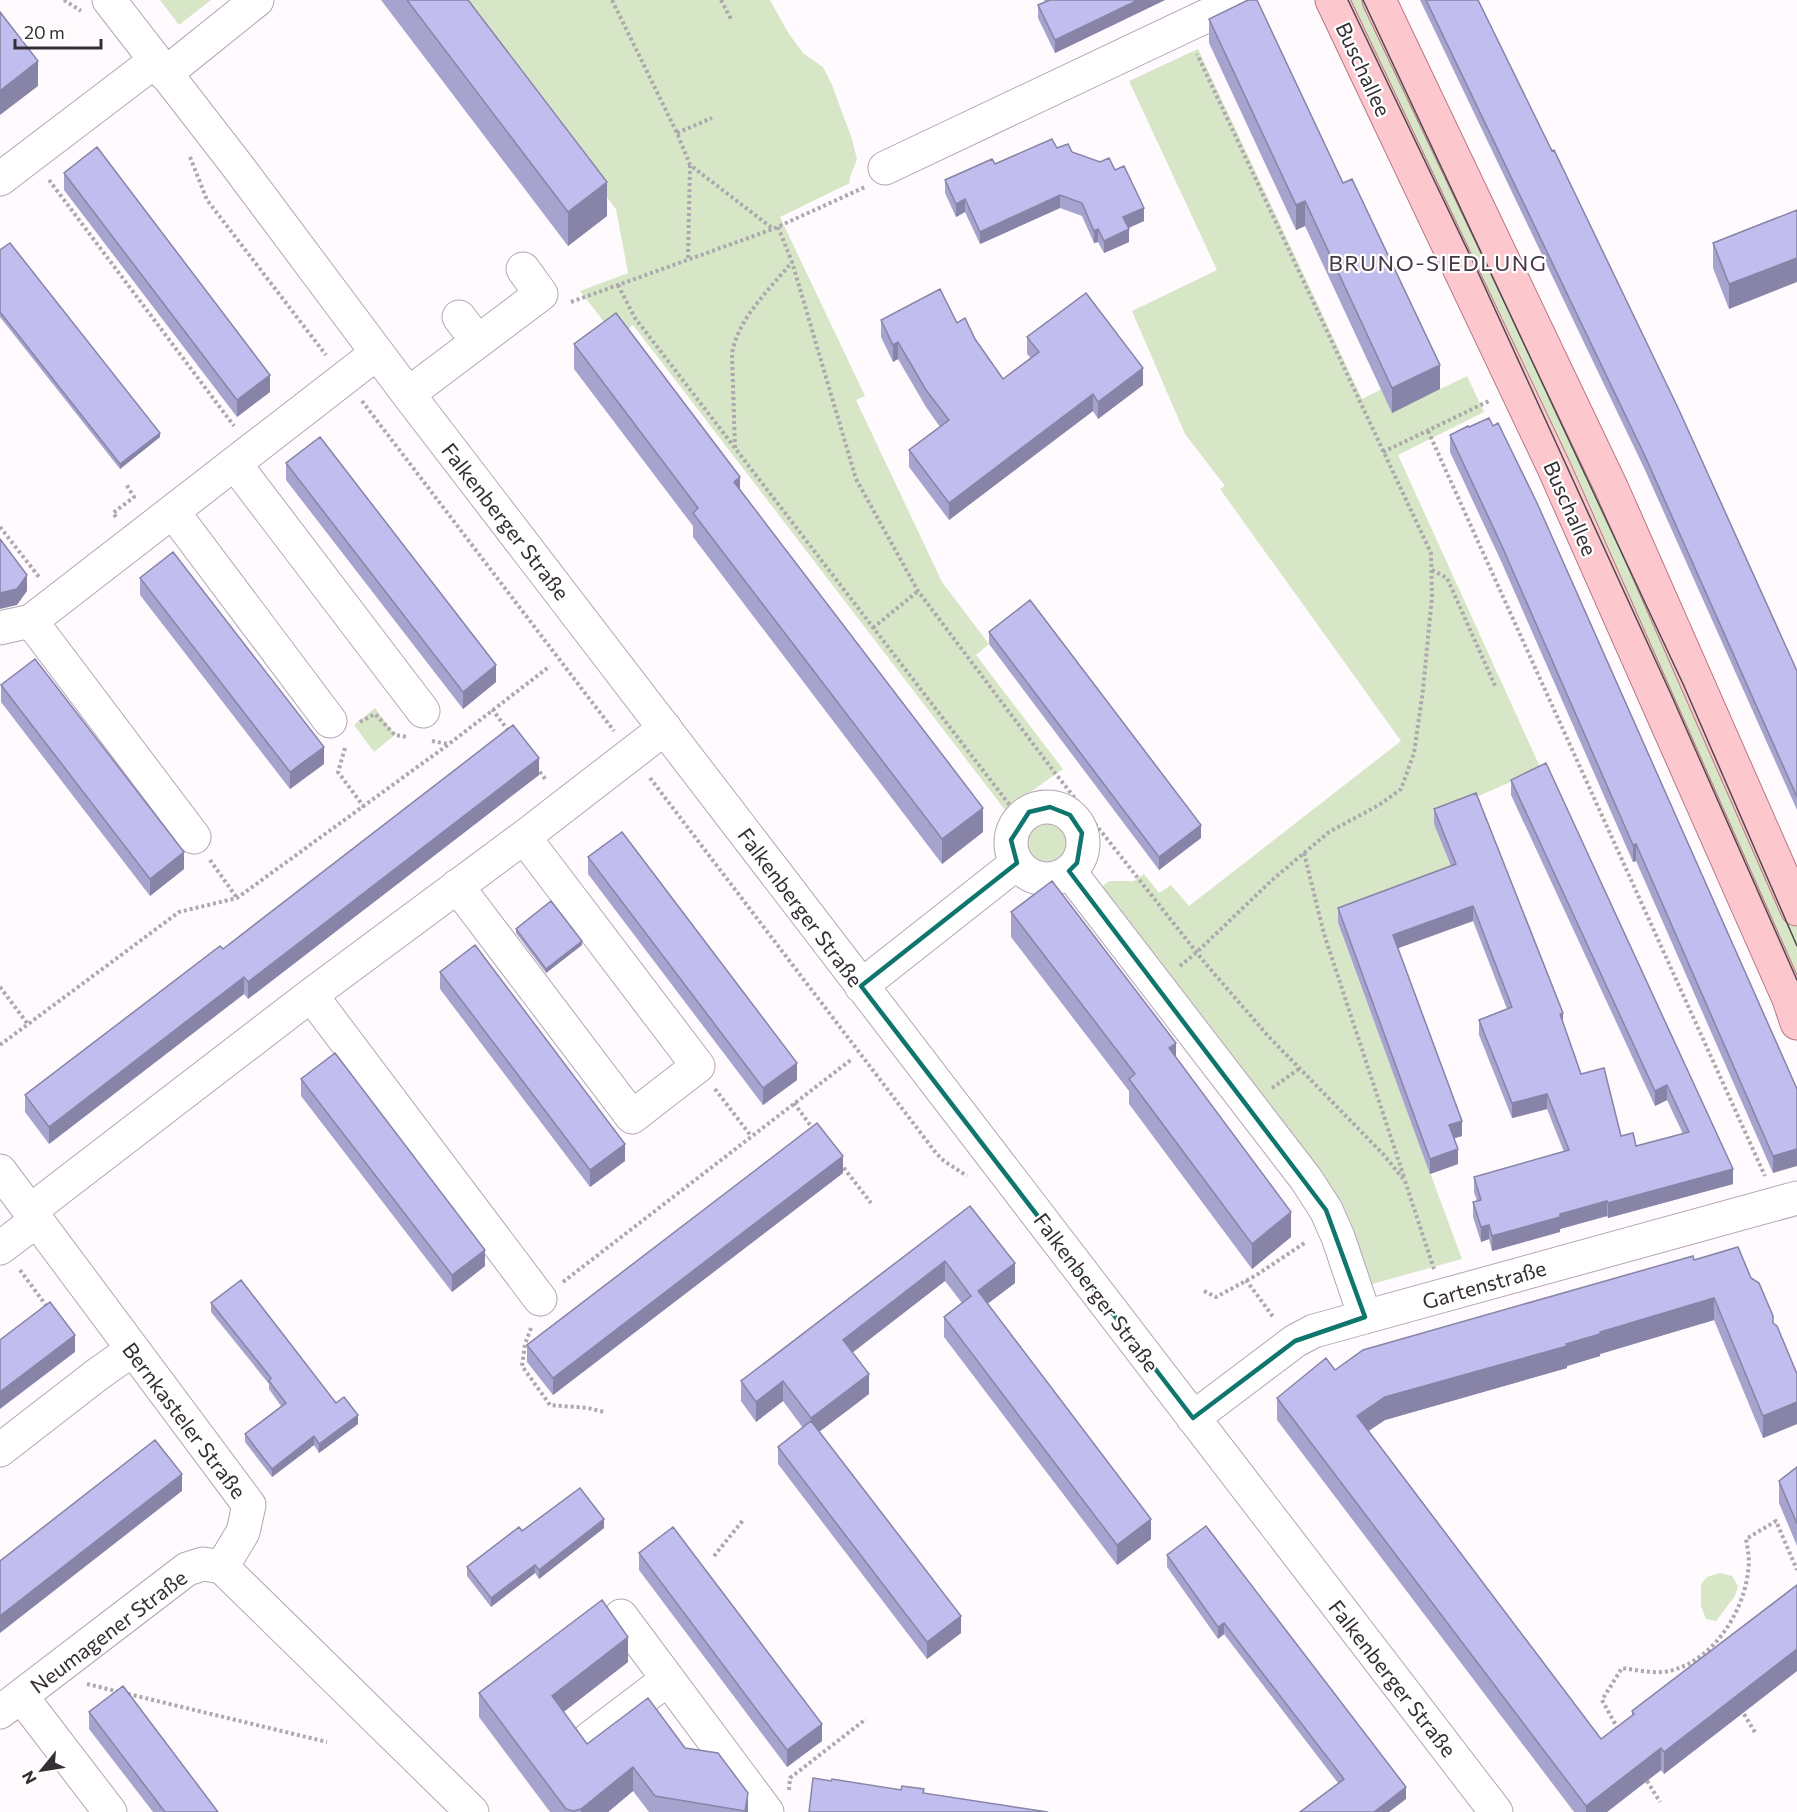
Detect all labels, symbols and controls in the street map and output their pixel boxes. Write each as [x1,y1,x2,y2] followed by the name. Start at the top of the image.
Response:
[15,12,100,50] scale bar
[1331,18,1397,120] street label: Buschallee
[24,21,65,43] text: 20 m
[1329,249,1547,276] district label: BRUNO-SIEDLUNG
[437,438,575,604] street label: Falkenberger Straße
[1539,457,1603,559] street label: Buschallee
[733,823,869,991] street label: Falkenberger Straße
[1029,1208,1165,1376] street label: Falkenberger Straße
[1419,1254,1549,1314] street label: Gartenstraße
[118,1337,252,1503] street label: Bernkasteler Straße
[25,1564,191,1698] street label: Neumagener Straße
[1324,1595,1462,1761] street label: Falkenberger Straße
[12,1740,72,1800] north arrow
[17,1768,40,1788] text: N

